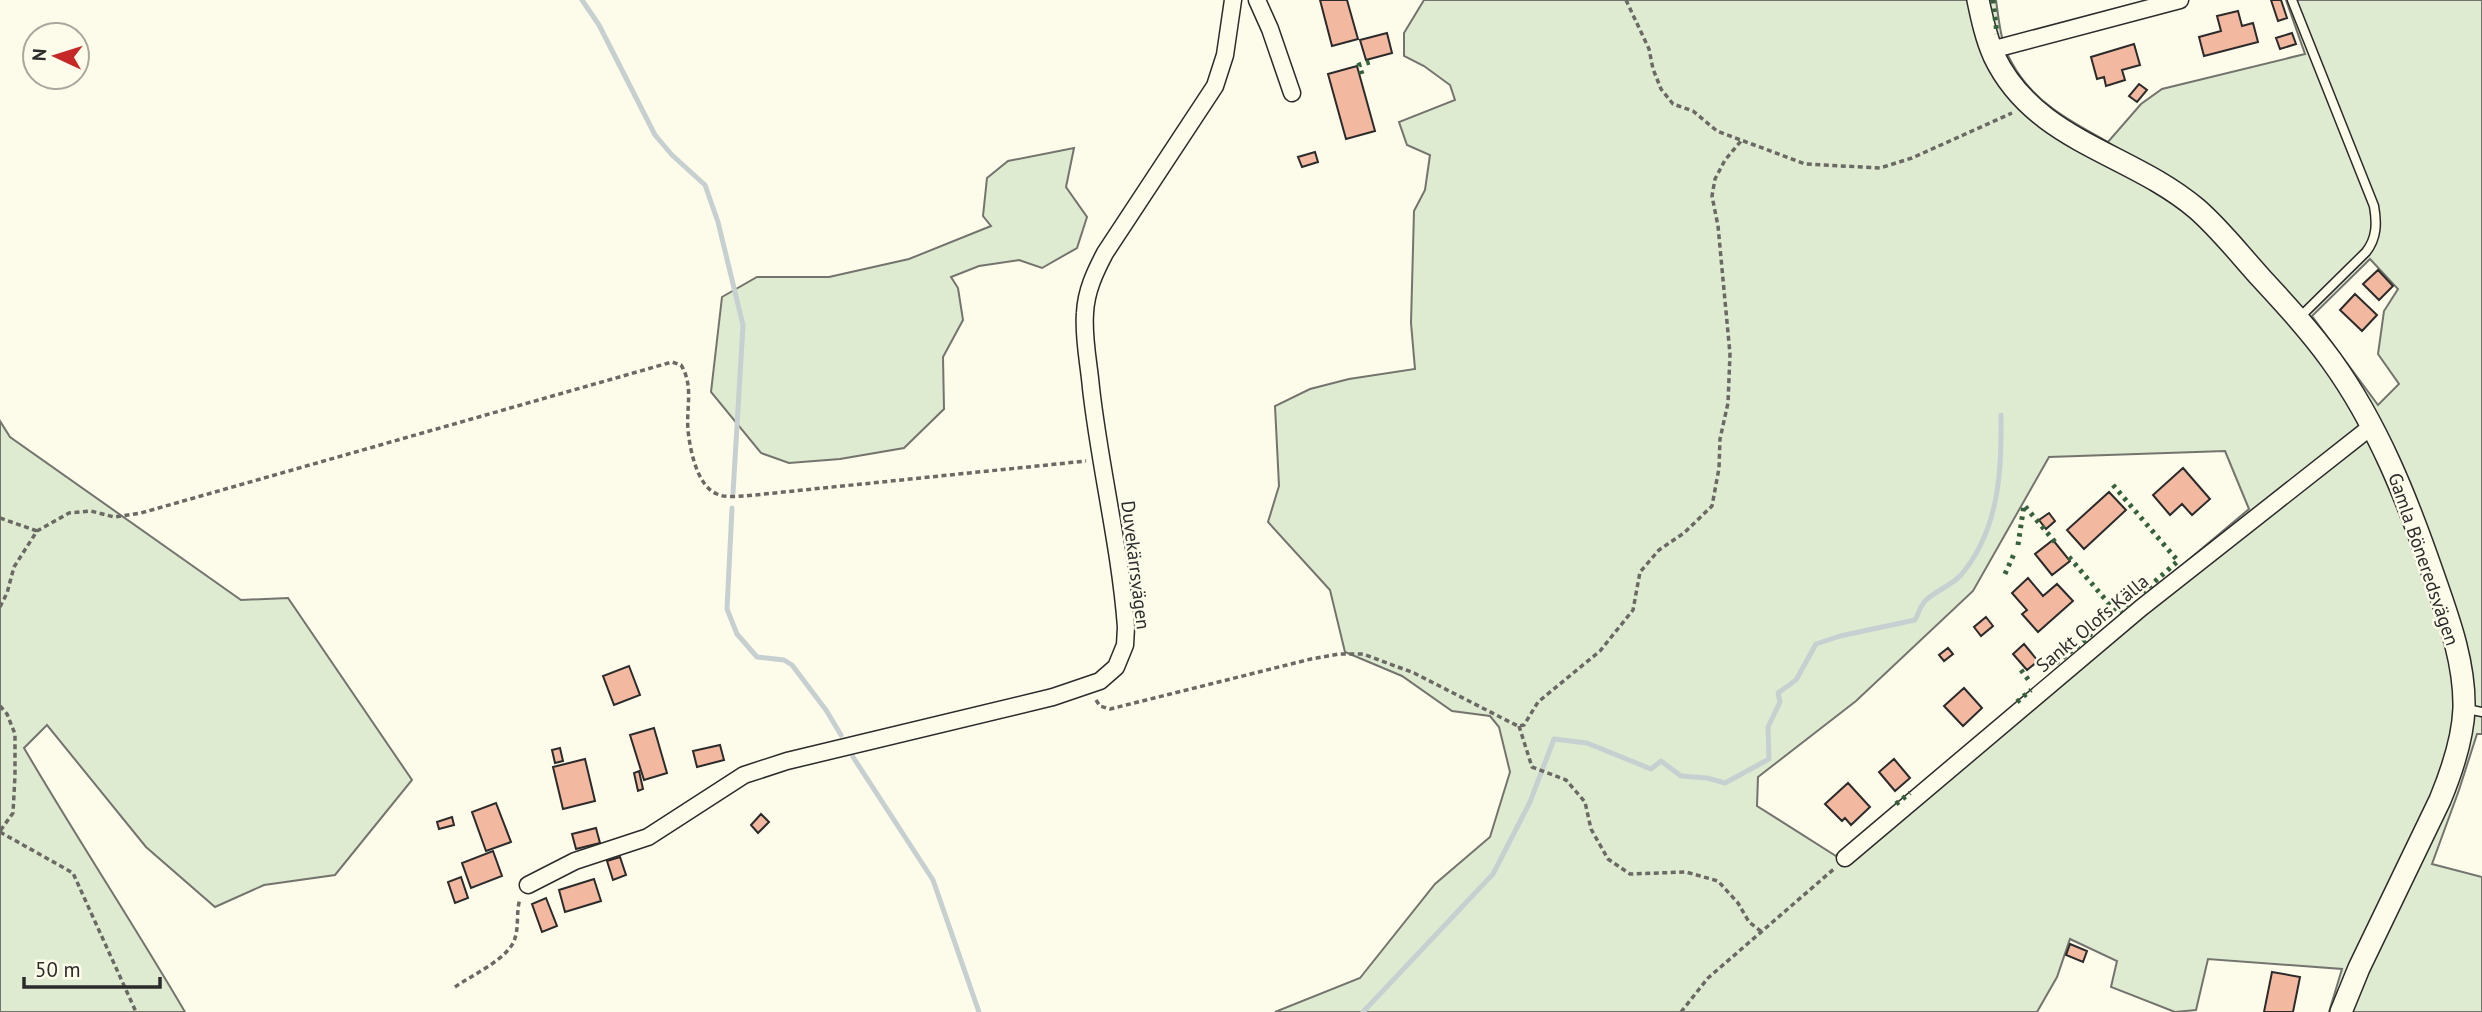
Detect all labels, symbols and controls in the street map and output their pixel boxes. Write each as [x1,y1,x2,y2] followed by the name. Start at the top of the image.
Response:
[21,21,91,91] north arrow
[27,48,51,62] text: N
[2383,470,2465,648] street label: Gamla Böneredsvägen
[1116,499,1156,631] street label: Duvekärrsvägen
[2031,569,2153,677] street label: Sankt Olofs Källa
[24,946,161,990] scale bar
[35,956,81,983] text: 50 m

